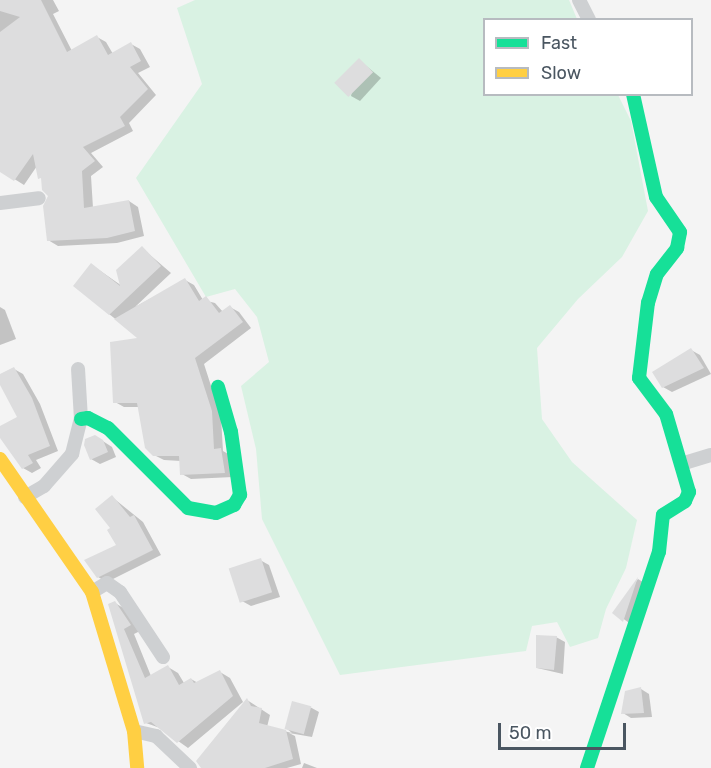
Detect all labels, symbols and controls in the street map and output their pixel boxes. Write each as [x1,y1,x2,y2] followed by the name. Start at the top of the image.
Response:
[483,18,693,96] legend
[541,32,577,54] text: Fast
[541,62,581,84] text: Slow
[501,711,628,749] scale bar
[509,722,552,744] text: 50 m

